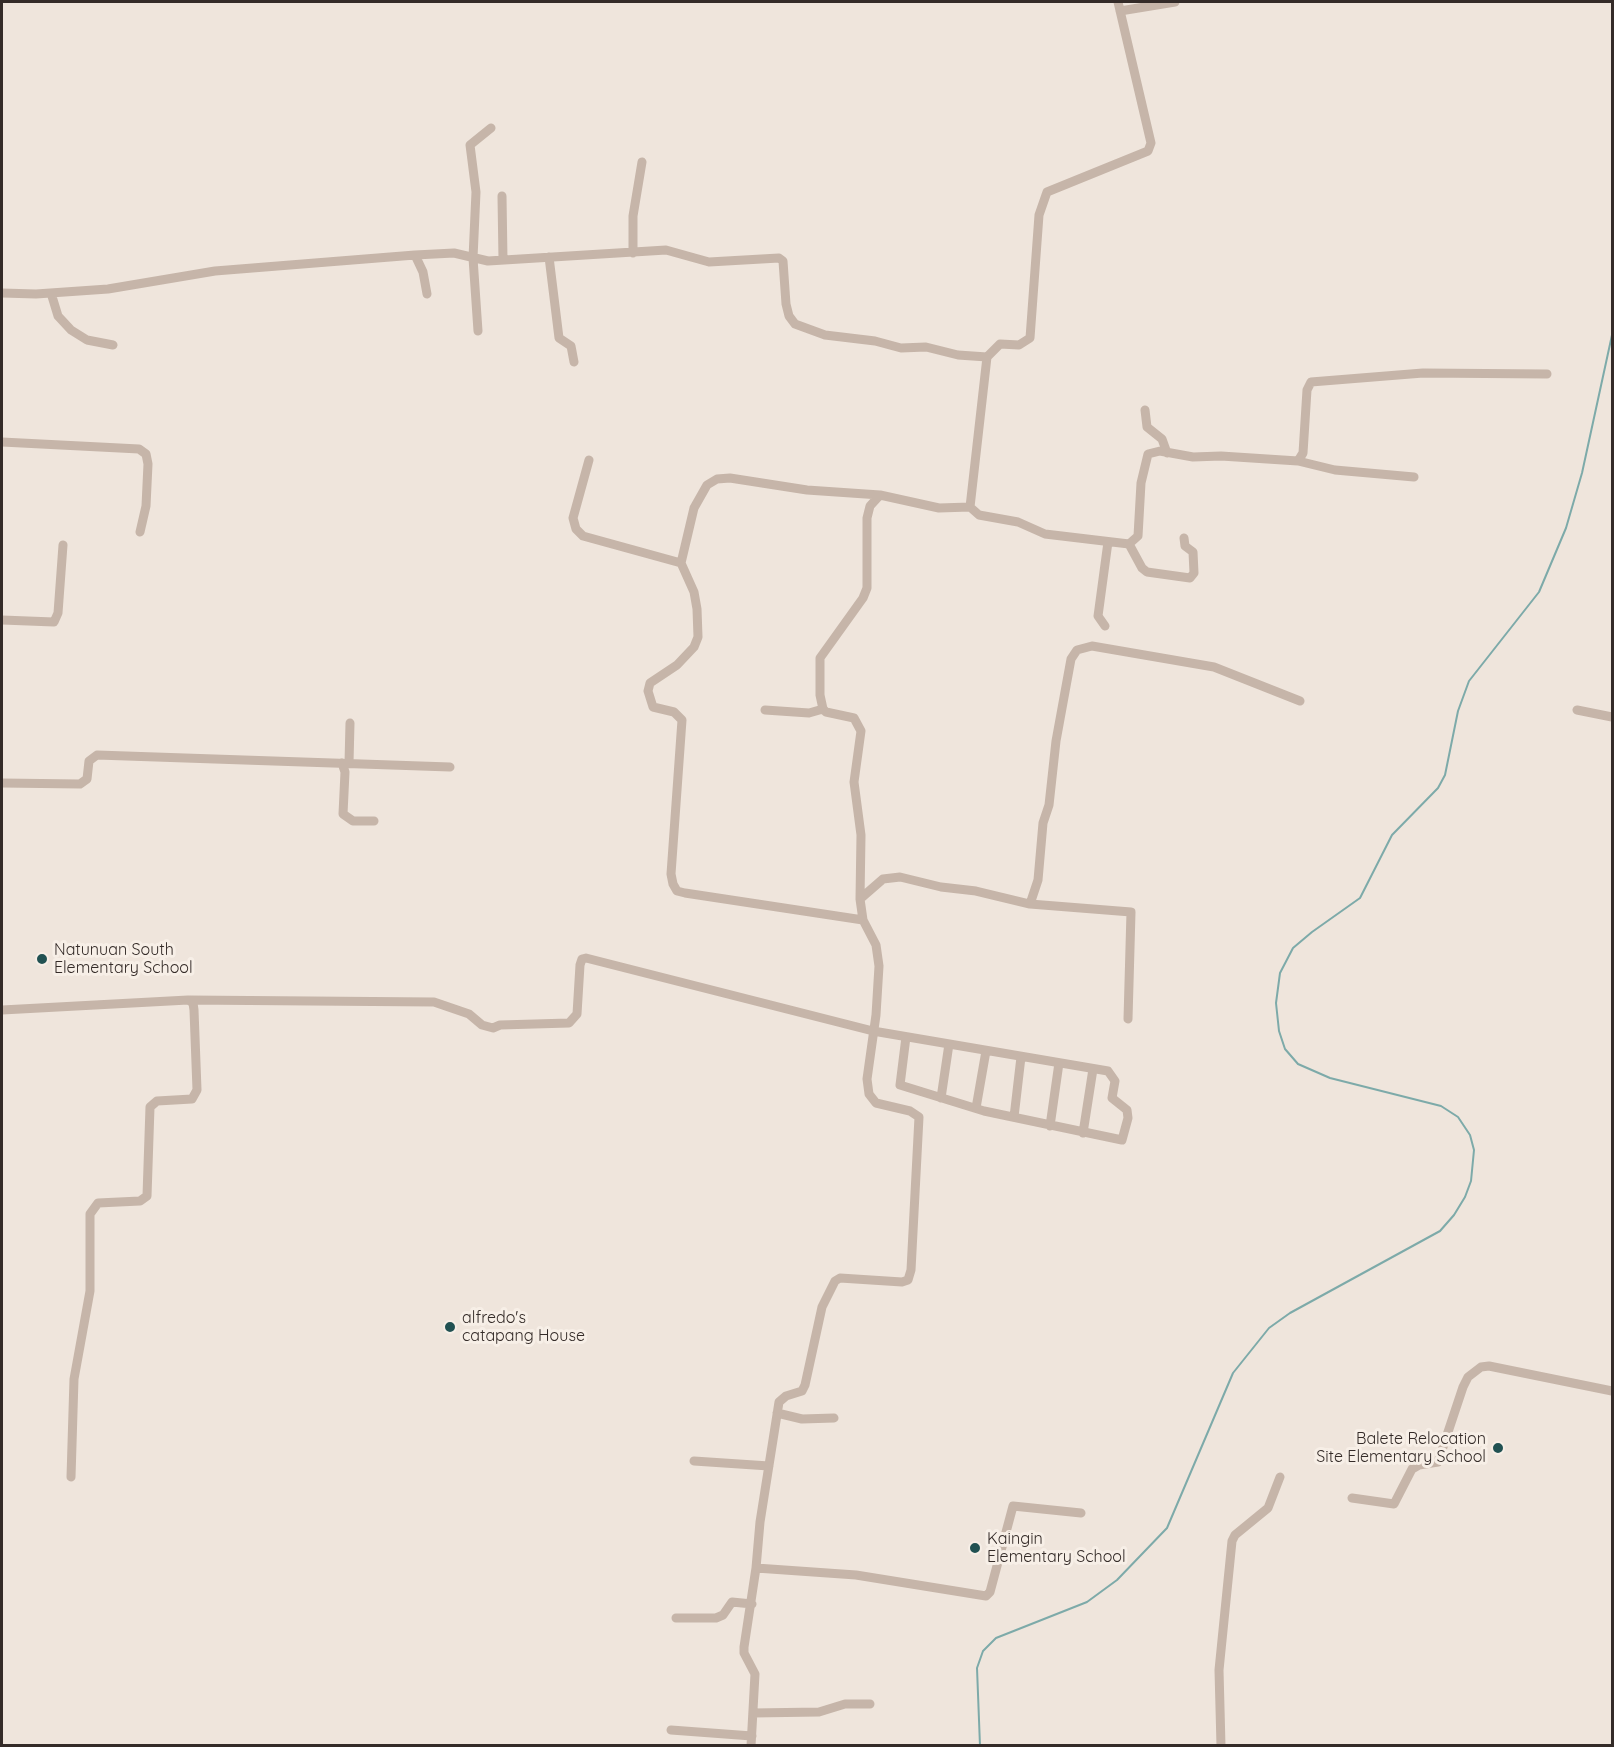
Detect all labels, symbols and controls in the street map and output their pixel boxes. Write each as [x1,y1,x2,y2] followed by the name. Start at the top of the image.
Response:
[54,940,193,978] place label: Natunuan South Elementary School
[35,952,49,966] marker: Natunuan South Elementary School
[462,1308,585,1346] place label: alfredo's catapang House
[443,1320,457,1334] marker: alfredo's catapang House
[1316,1429,1486,1467] place label: Balete Relocation Site Elementary School
[1491,1441,1505,1455] marker: Balete Relocation Site Elementary School
[987,1529,1126,1567] place label: Kaingin Elementary School
[968,1541,982,1555] marker: Kaingin Elementary School

